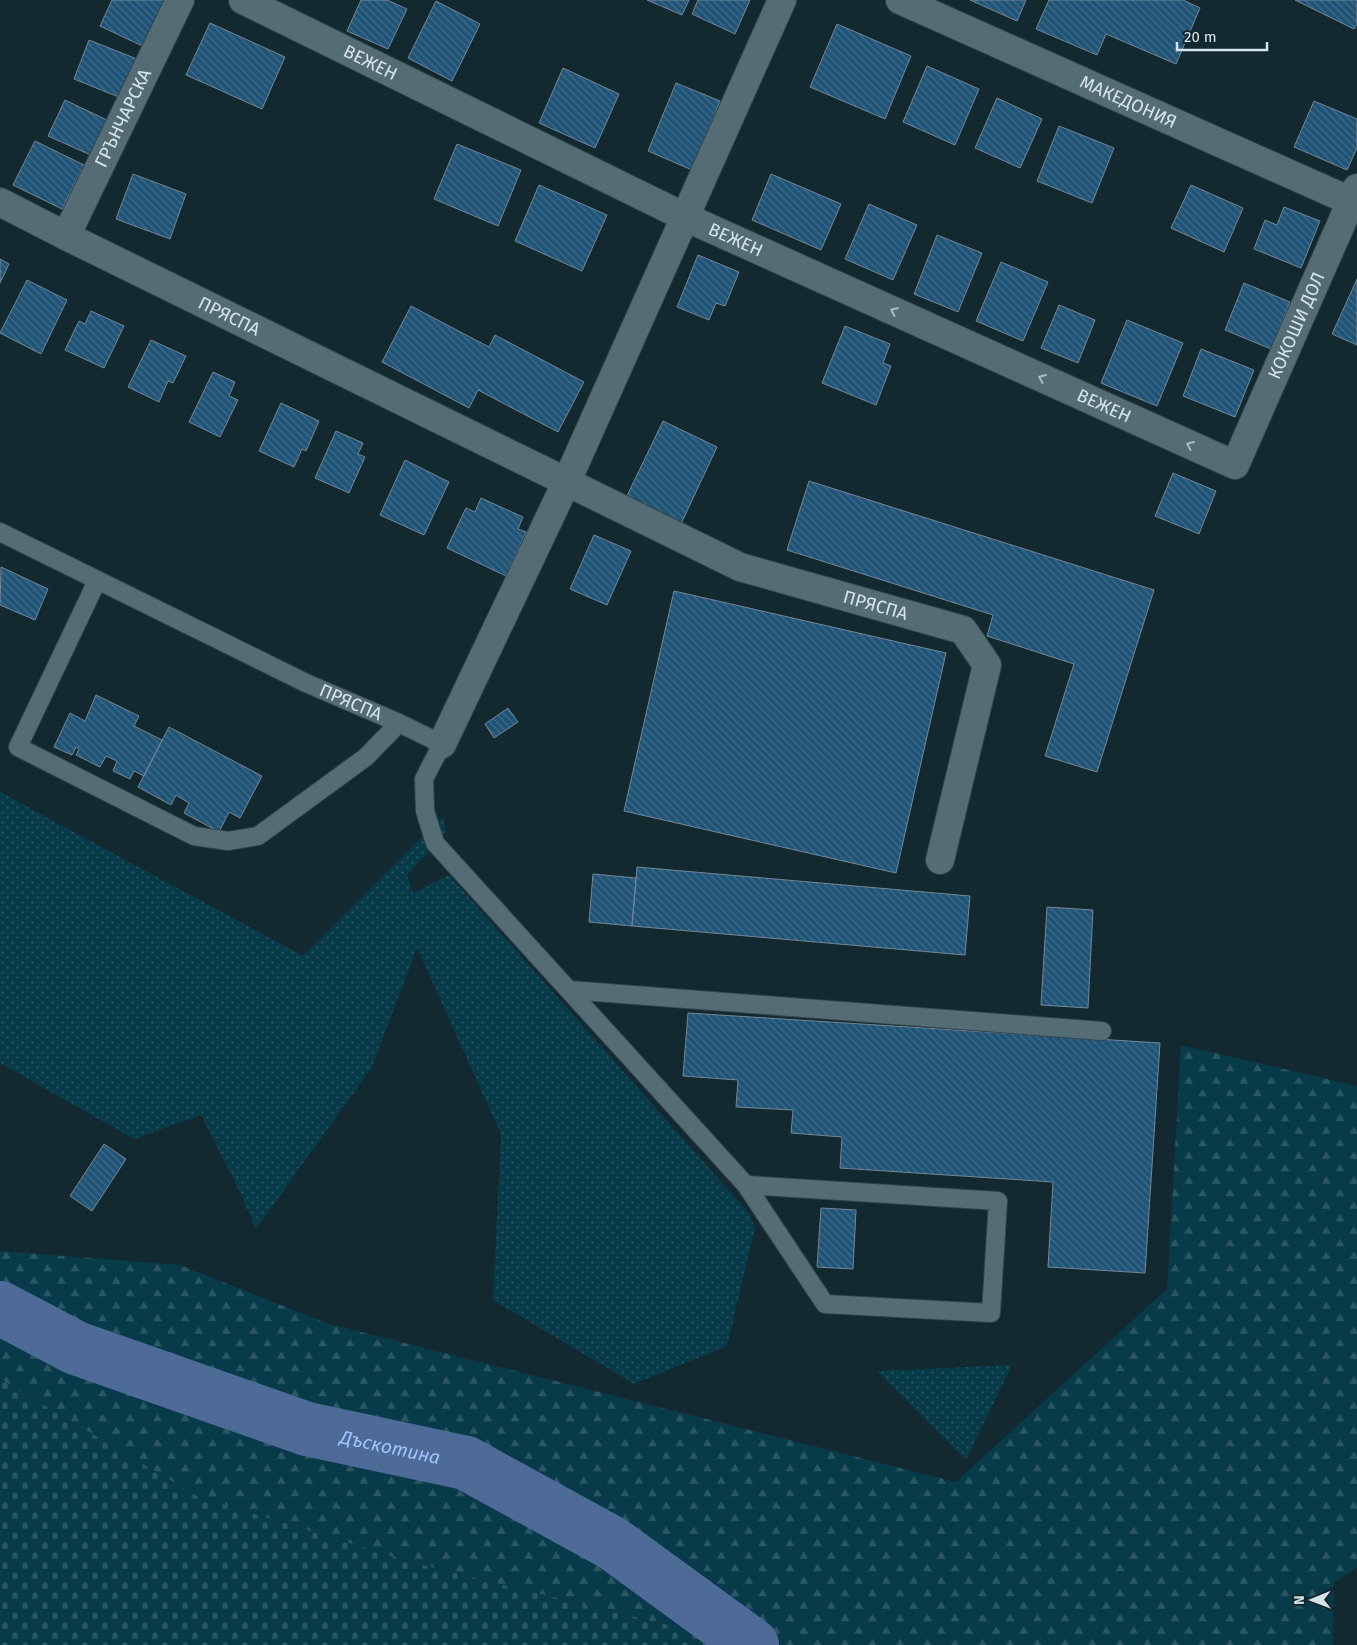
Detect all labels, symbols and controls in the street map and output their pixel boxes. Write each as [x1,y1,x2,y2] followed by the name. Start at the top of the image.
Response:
[1177,20,1267,52] scale bar
[1184,28,1217,46] text: 20 m
[340,40,401,85] street label: ВЕЖЕН
[90,65,156,171] street label: ГРЪНЧАРСКА
[1077,71,1180,133] street label: МАКЕДОНИЯ
[705,218,766,262] street label: ВЕЖЕН
[1263,269,1329,382] street label: КОКОШИ ДОЛ
[195,292,264,341] street label: ПРЯСПА
[890,307,899,318] one-way arrow
[1038,374,1047,385] one-way arrow
[1073,384,1135,428] street label: ВЕЖЕН
[1186,441,1195,452] one-way arrow
[841,586,911,625] street label: ПРЯСПА
[316,679,386,726] street label: ПРЯСПА
[336,1425,443,1469] water label: Дъскотина
[1287,1575,1337,1625] north arrow
[1291,1595,1308,1605] text: N

